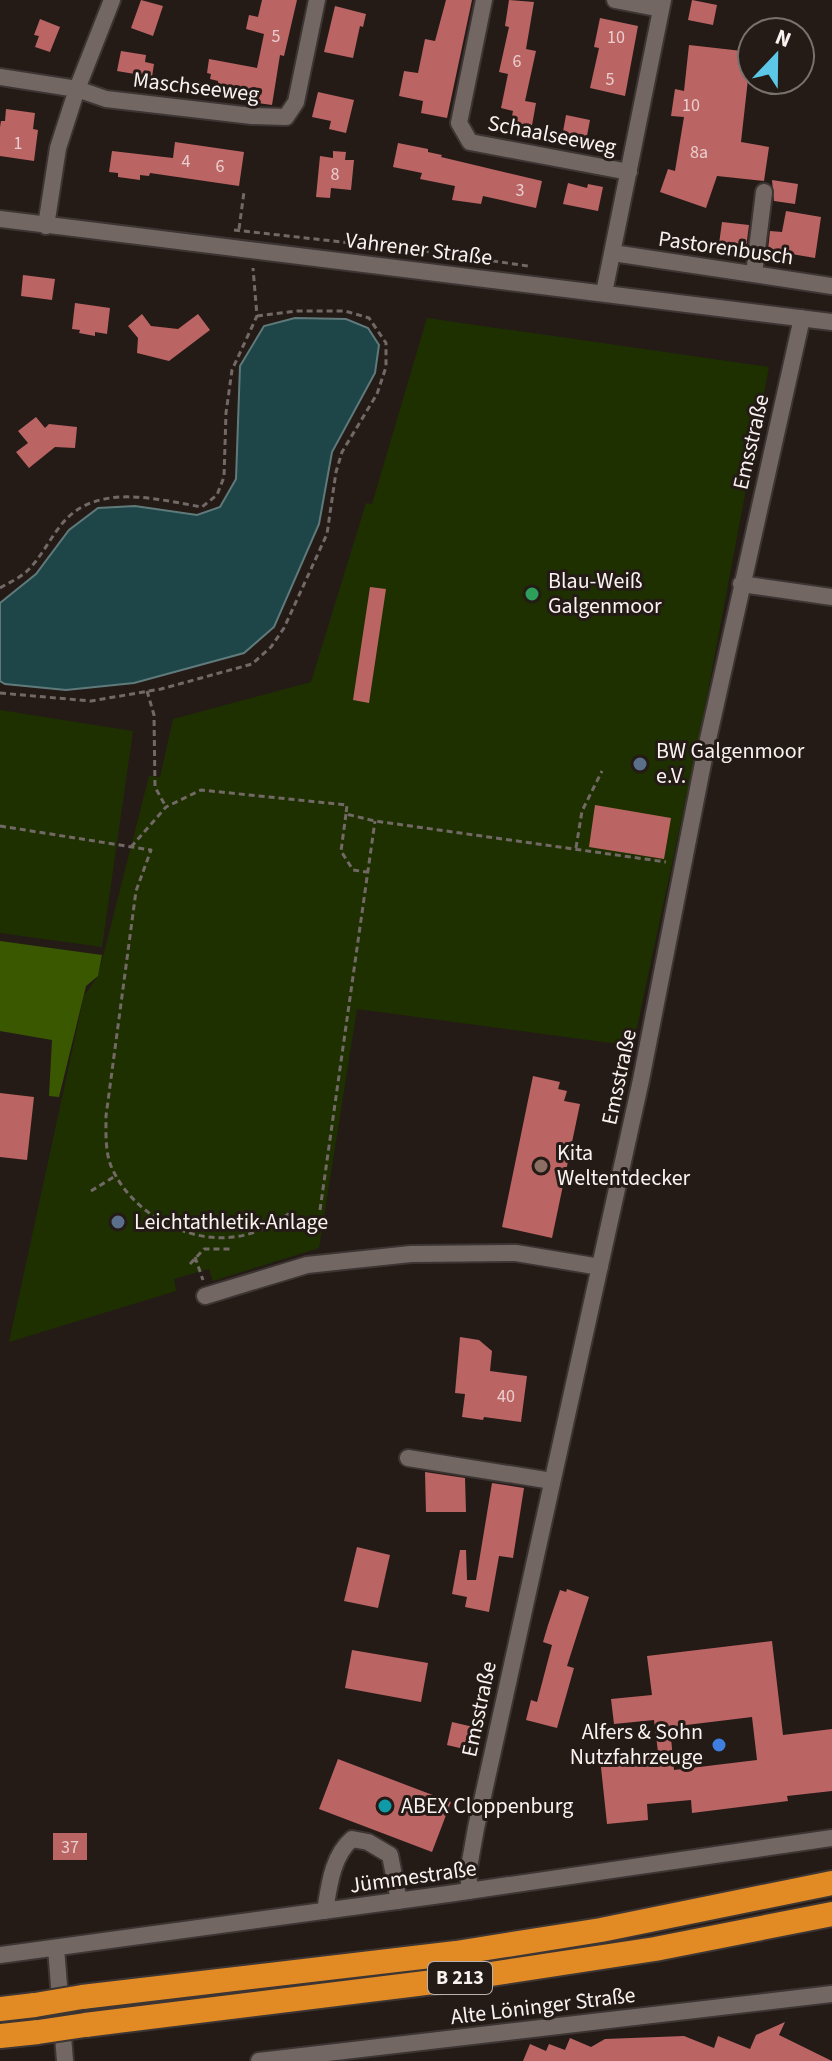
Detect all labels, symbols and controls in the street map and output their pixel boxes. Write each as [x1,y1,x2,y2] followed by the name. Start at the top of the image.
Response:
[736,16,816,96] north arrow
[770,21,796,56] text: N
[272,24,281,49] house number: 5
[607,25,625,50] house number: 10
[513,49,522,74] house number: 6
[131,63,261,111] street label: Maschseeweg
[606,67,615,92] house number: 5
[682,93,700,118] house number: 10
[485,107,619,163] street label: Schaalseeweg
[14,131,22,156] house number: 1
[690,140,708,165] house number: 8a
[182,149,191,174] house number: 4
[216,154,225,179] house number: 6
[331,162,340,187] house number: 8
[516,178,525,203] house number: 3
[656,223,796,273] street label: Pastorenbusch
[344,224,494,274] street label: Vahrener Straße
[724,391,778,493] street label: Emsstraße
[548,565,662,622] place label: Blau-Weiß Galgenmoor
[523,585,541,603] marker: Blau-Weiß Galgenmoor
[656,735,805,792] place label: BW Galgenmoor e.V.
[631,755,649,773] marker: BW Galgenmoor e.V.
[593,1026,645,1128] street label: Emsstraße
[557,1137,691,1194] place label: Kita Weltentdecker
[532,1157,550,1175] marker: Kita Weltentdecker
[134,1206,328,1238] place label: Leichtathletik-Anlage
[109,1213,127,1231] marker: Leichtathletik-Anlage
[497,1384,515,1409] house number: 40
[453,1658,505,1760] street label: Emsstraße
[570,1716,703,1773] place label: Alfers & Sohn Nutzfahrzeuge
[710,1736,728,1754] marker: Alfers & Sohn Nutzfahrzeuge
[401,1790,573,1822] place label: ABEX Cloppenburg
[376,1797,394,1815] marker: ABEX Cloppenburg
[61,1835,79,1860] house number: 37
[347,1852,479,1902] street label: Jümmestraße
[428,1962,492,1994] road number: B 213
[449,1979,637,2033] street label: Alte Löninger Straße

